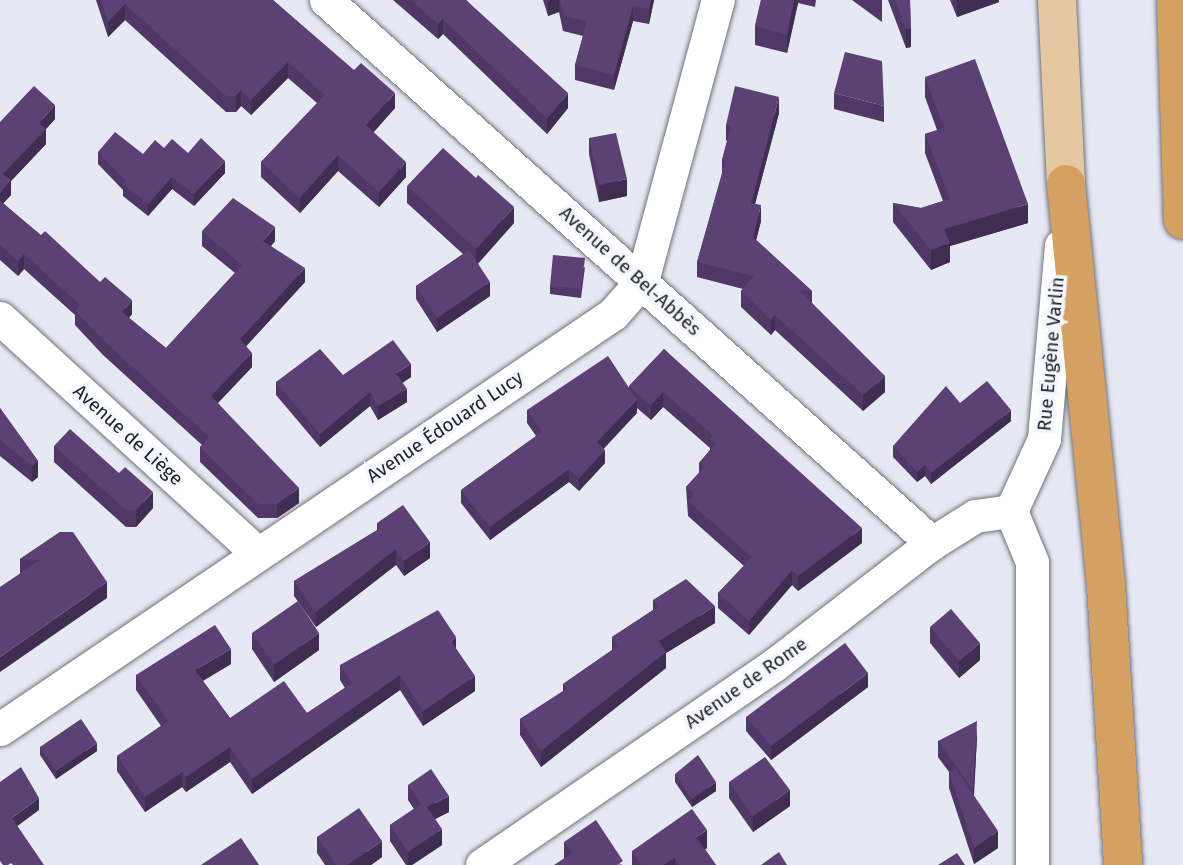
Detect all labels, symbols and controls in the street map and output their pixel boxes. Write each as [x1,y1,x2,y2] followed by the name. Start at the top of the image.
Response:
[555,202,705,340] street label: Avenue de Bel-Abbès
[1033,276,1069,432] street label: Rue Eugène Varlin
[363,366,527,488] street label: Avenue Édouard Lucy
[68,380,188,490] street label: Avenue de Liège
[681,632,811,734] street label: Avenue de Rome

